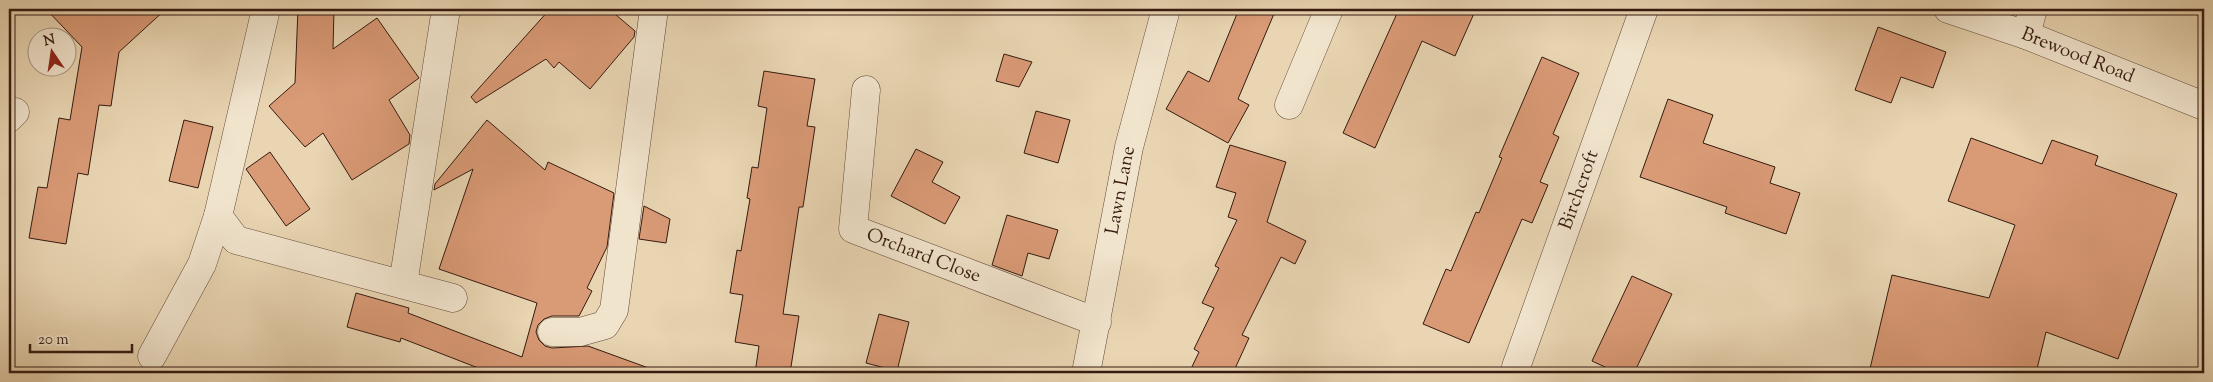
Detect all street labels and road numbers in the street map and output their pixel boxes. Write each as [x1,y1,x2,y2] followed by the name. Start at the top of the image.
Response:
[2017,21,2139,90] street label: Brewood Road
[1099,144,1142,237] street label: Lawn Lane
[1553,146,1606,234] street label: Birchcroft
[862,222,985,290] street label: Orchard Close

